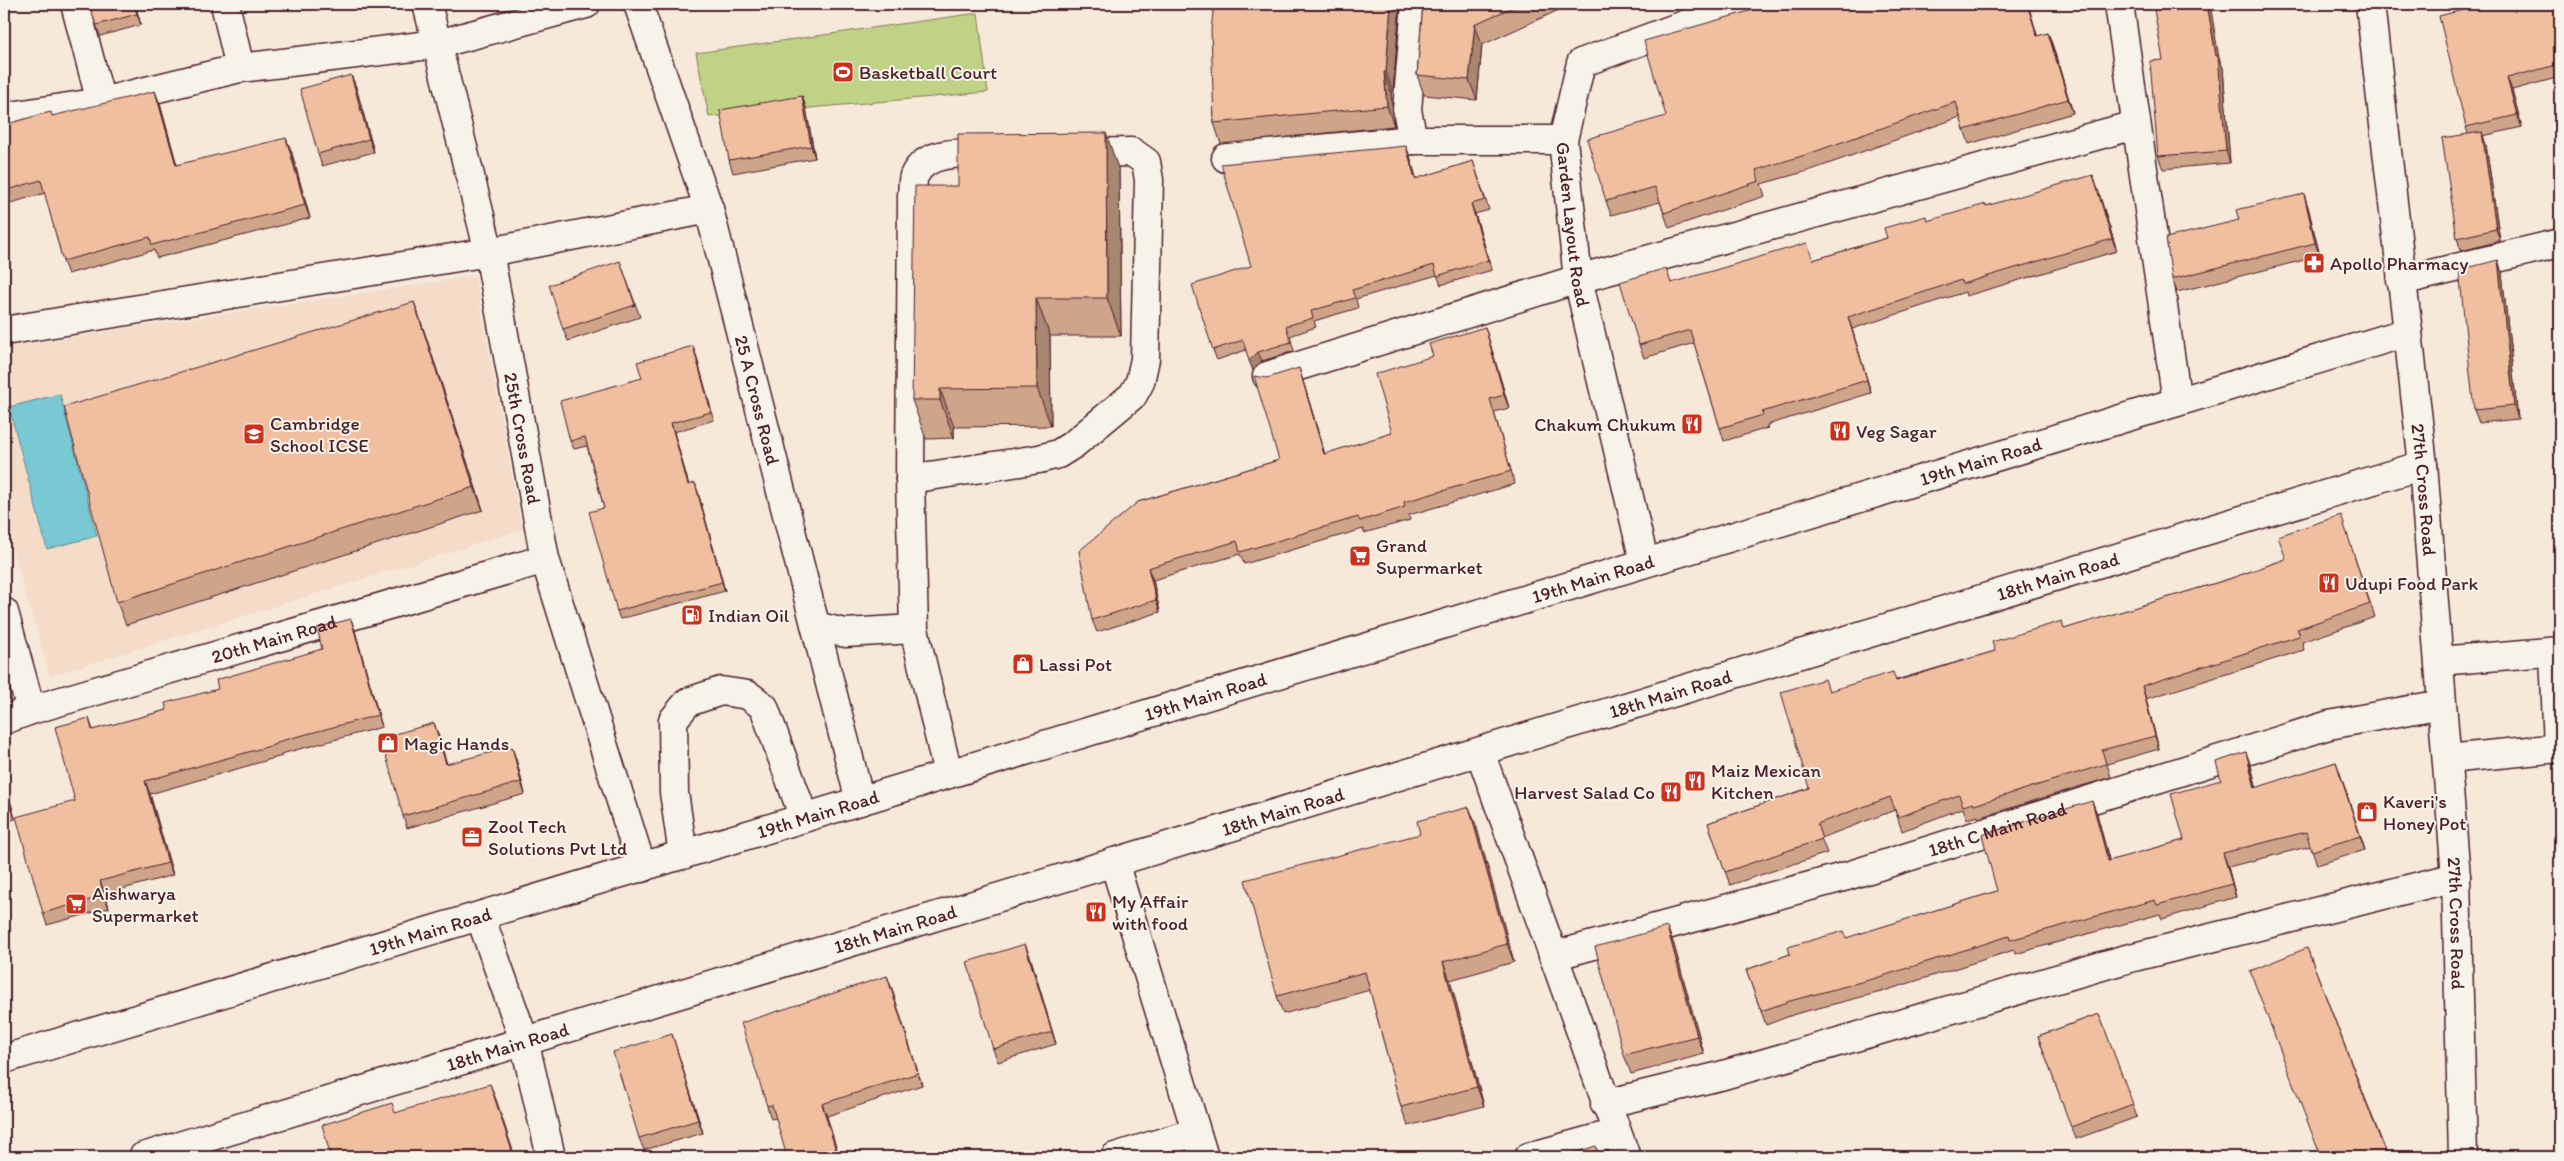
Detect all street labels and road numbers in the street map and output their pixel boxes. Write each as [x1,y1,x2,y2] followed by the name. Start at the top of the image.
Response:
[1552,141,1596,310] street label: Garden Layout Road
[730,333,785,468] street label: 25 A Cross Road
[500,371,546,507] street label: 25th Cross Road
[2407,422,2442,557] street label: 27th Cross Road
[1917,431,2045,490] street label: 19th Main Road
[1994,546,2122,605] street label: 18th Main Road
[1529,549,1657,608] street label: 19th Main Road
[209,609,340,668] street label: 20th Main Road
[1606,664,1735,723] street label: 18th Main Road
[1141,667,1270,725] street label: 19th Main Road
[1219,782,1347,841] street label: 18th Main Road
[754,784,882,843] street label: 19th Main Road
[1925,797,2069,861] street label: 18th C Main Road
[2443,856,2470,991] street label: 27th Cross Road
[831,899,960,958] street label: 18th Main Road
[366,901,495,960] street label: 19th Main Road
[443,1017,572,1076] street label: 18th Main Road

